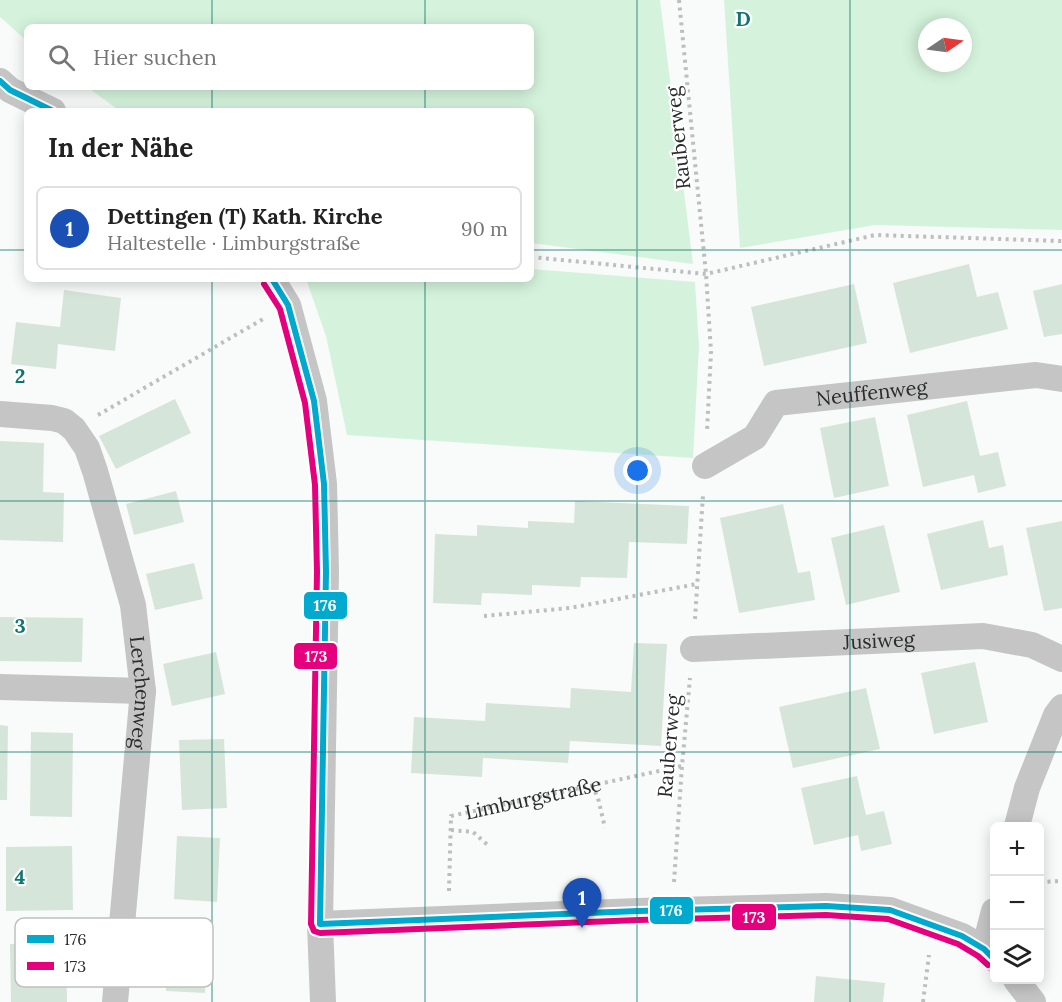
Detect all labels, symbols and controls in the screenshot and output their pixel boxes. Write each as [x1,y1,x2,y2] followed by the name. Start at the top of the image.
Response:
[735,6,751,31] text: D
[918,18,972,72] north arrow
[24,24,534,90] search box
[45,41,78,74] icon: search
[93,43,217,71] text: Hier suchen
[660,84,695,191] street label: Rauberweg
[48,131,193,164] text: In der Nähe
[107,202,383,230] text: Dettingen (T) Kath. Kirche
[65,216,74,241] text: 1
[461,216,508,241] text: 90 m
[107,230,360,255] text: Haltestelle · Limburgstraße
[15,363,25,388] text: 2
[815,374,929,411] street label: Neuffenweg
[623,456,652,485] your location
[303,591,348,620] line badge: 176
[313,595,337,615] text: 176
[14,613,26,638] text: 3
[841,626,916,654] street label: Jusiweg
[125,634,156,751] street label: Lerchenweg
[293,642,338,670] line badge: 173
[305,646,328,666] text: 173
[652,692,686,799] street label: Rauberweg
[463,771,604,825] street label: Limburgstraße
[990,822,1044,984] map controls
[990,822,1044,876] button: +
[15,864,26,889] text: 4
[990,876,1044,930] button: −
[562,878,602,928] pin: 1
[649,896,694,925] line badge: 176
[659,900,683,920] text: 176
[731,903,777,931] line badge: 173
[743,907,766,927] text: 173
[15,918,213,987] legend
[64,929,86,949] text: 176
[990,930,1044,984] button: layers
[64,956,86,976] text: 173

